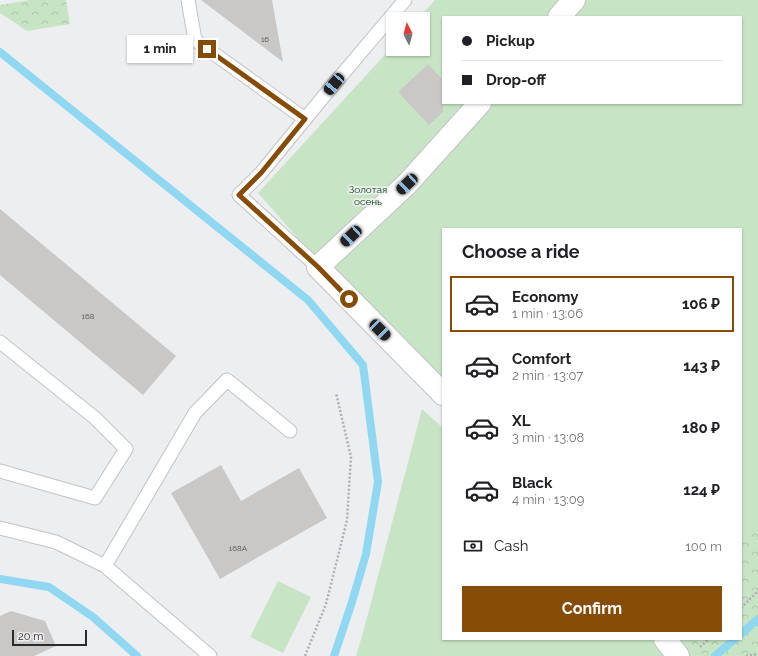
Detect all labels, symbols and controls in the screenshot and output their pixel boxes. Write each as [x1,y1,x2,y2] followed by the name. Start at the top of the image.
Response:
[386,12,430,56] north arrow
[386,12,430,56] map controls
[486,32,535,50] text: Pickup
[261,34,269,44] house number: 16
[127,35,193,63] callout: 1 min
[198,40,216,58] route end
[144,41,176,56] text: 1 min
[322,71,346,97] car
[486,71,546,89] text: Drop-off
[394,171,420,197] car
[349,184,387,207] park label: Золотая осень
[338,223,364,249] car
[462,241,580,262] text: Choose a ride
[464,286,500,322] icon: car
[512,288,579,306] text: Economy
[340,290,358,308] route start
[682,295,720,313] text: 106 ₽
[512,306,583,321] text: 1 min · 13:06
[82,311,95,321] house number: 168
[367,317,393,343] car
[464,348,500,384] icon: car
[512,350,571,368] text: Comfort
[683,357,720,375] text: 143 ₽
[512,368,583,383] text: 2 min · 13:07
[464,410,500,446] icon: car
[512,412,530,430] text: XL
[682,419,720,437] text: 180 ₽
[512,430,584,445] text: 3 min · 13:08
[464,472,500,508] icon: car
[512,474,552,492] text: Black
[683,481,720,499] text: 124 ₽
[512,492,584,507] text: 4 min · 13:09
[462,535,484,557] icon: cash
[494,537,528,555] text: Cash
[685,539,722,554] text: 100 m
[229,543,248,553] house number: 168А
[462,586,722,632] button: Confirm
[12,628,87,647] scale bar
[18,630,43,643] text: 20 m

